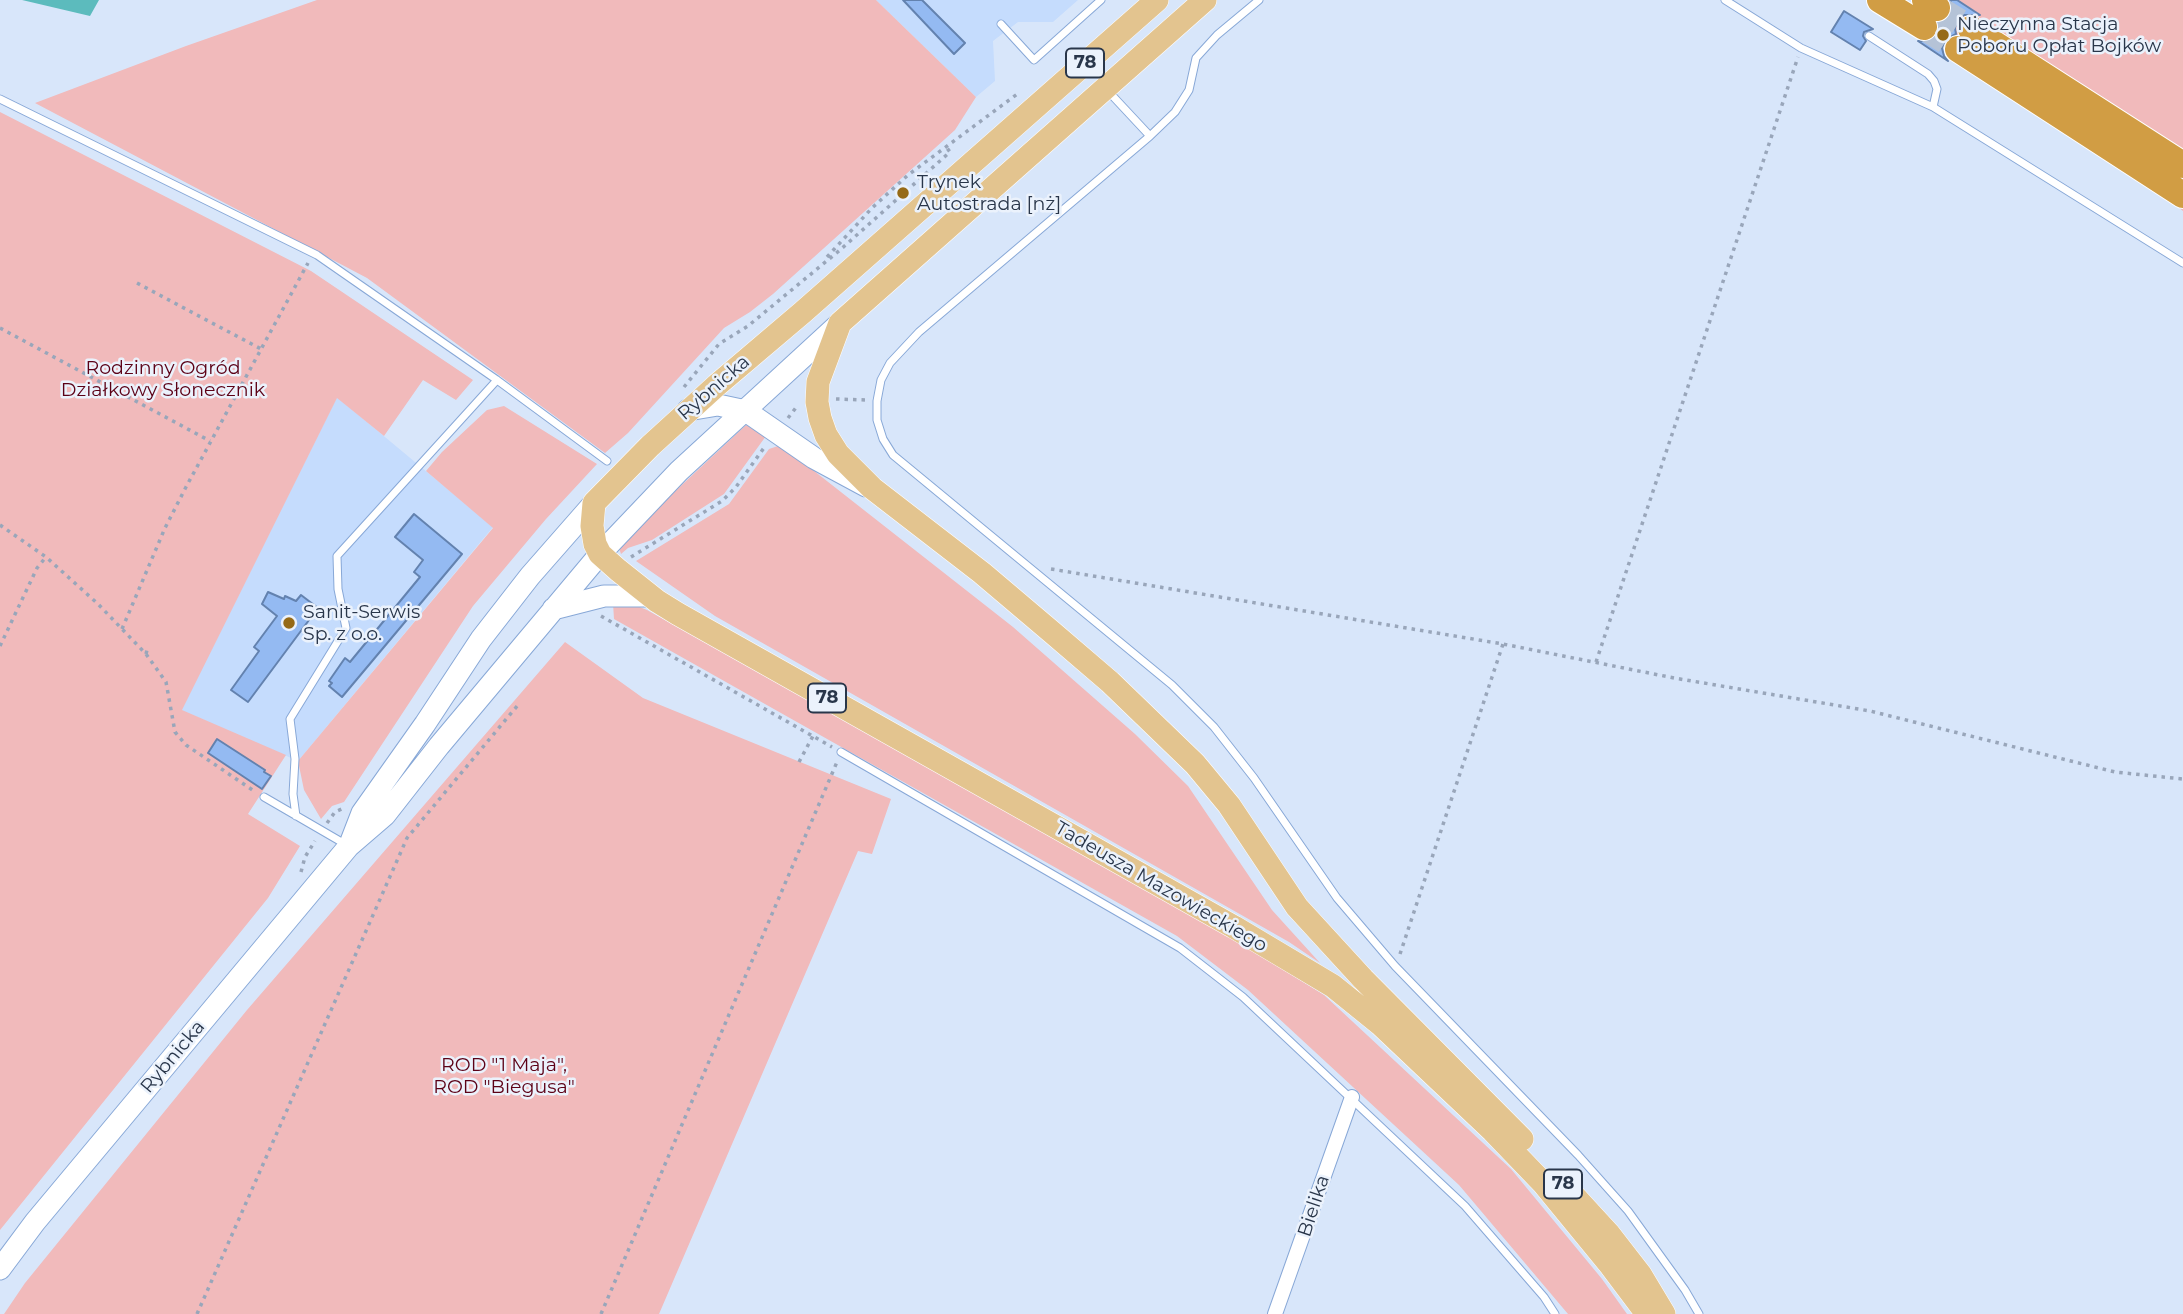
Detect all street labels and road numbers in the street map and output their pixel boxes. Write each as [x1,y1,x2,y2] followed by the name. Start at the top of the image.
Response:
[1066,48,1104,78] road number: 78
[673,351,755,425] street label: Rybnicka
[808,684,846,712] road number: 78
[1051,817,1271,957] street label: Tadeusza Mazowieckiego
[136,1016,210,1098] street label: Rybnicka
[1544,1170,1582,1198] road number: 78
[1293,1172,1335,1240] street label: Bielika

